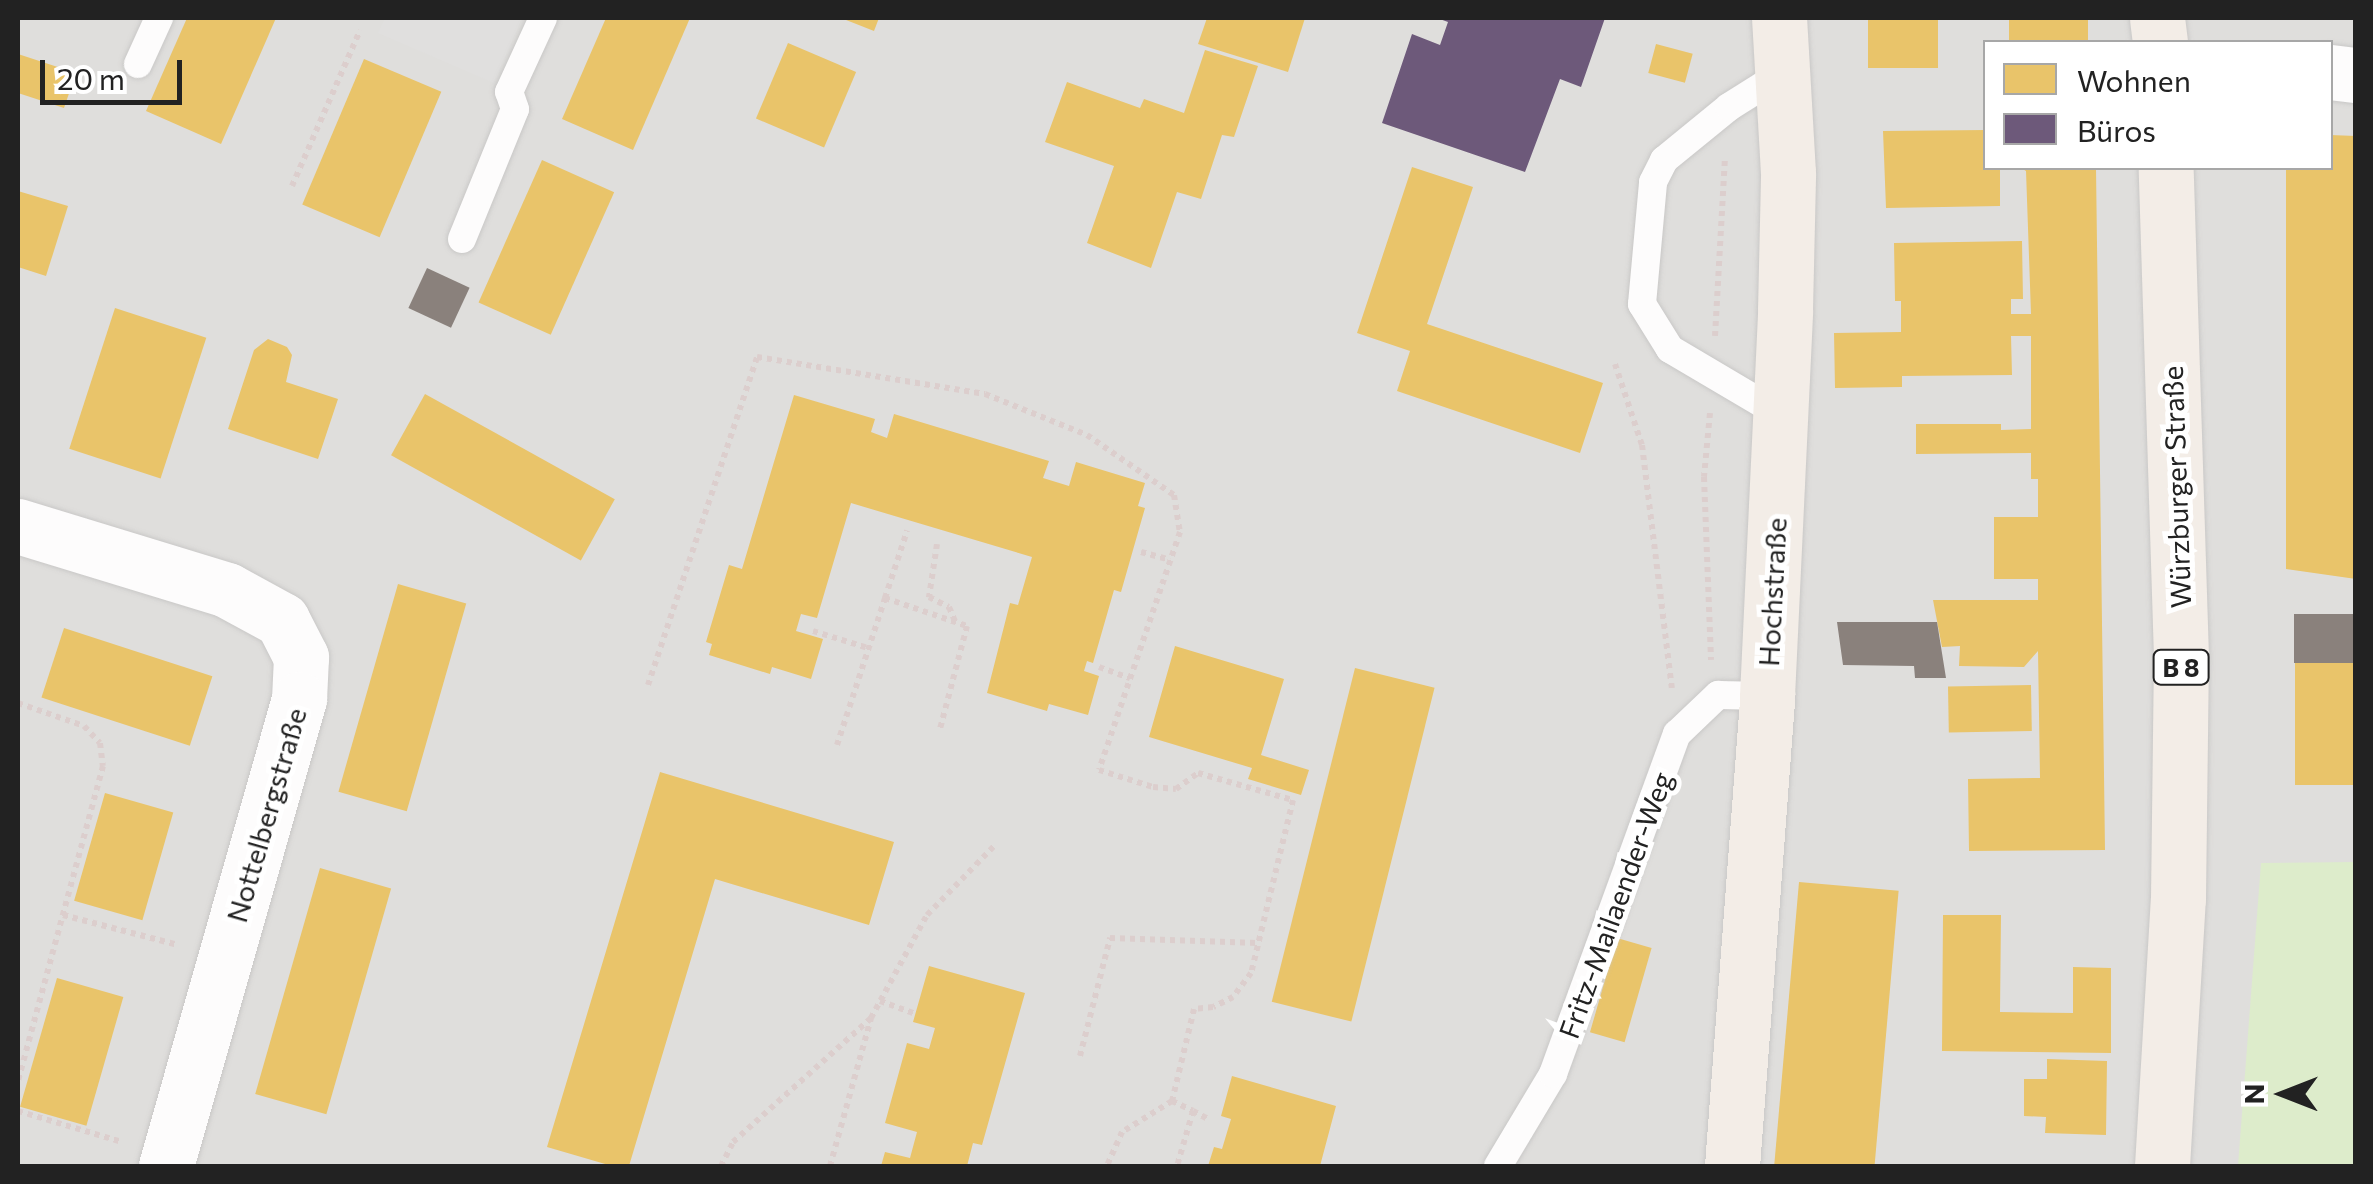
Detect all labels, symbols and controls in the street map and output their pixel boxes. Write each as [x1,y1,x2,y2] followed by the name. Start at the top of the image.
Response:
[45,40,188,102] scale bar
[1983,40,2333,170] legend
[57,59,125,96] text: 20 m
[2077,61,2191,98] text: Wohnen
[2077,111,2156,148] text: Büros
[2155,365,2197,609] street label: Würzburger Straße
[1751,517,1793,667] street label: Hochstraße
[2151,647,2211,687] road number: B 8
[219,704,313,926] street label: Nottelbergstraße
[1551,767,1679,1043] street label: Fritz-Mailaender-Weg
[2233,1044,2333,1144] north arrow
[2236,1084,2270,1105] text: N

